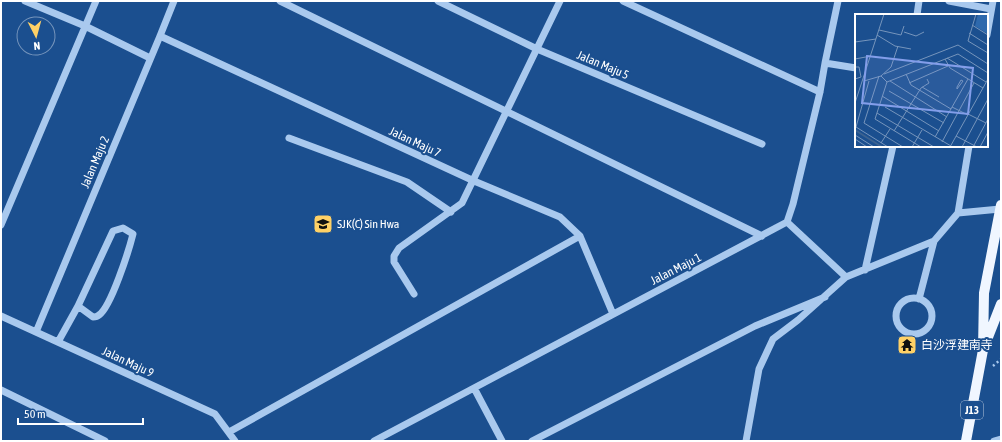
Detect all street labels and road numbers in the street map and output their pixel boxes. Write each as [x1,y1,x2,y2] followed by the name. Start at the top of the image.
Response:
[575,48,631,82] street label: Jalan Maju 5
[387,124,443,160] street label: Jalan Maju 7
[78,134,112,190] street label: Jalan Maju 2
[648,250,704,288] street label: Jalan Maju 1
[100,344,156,380] street label: Jalan Maju 9
[961,401,983,419] road number: J13

